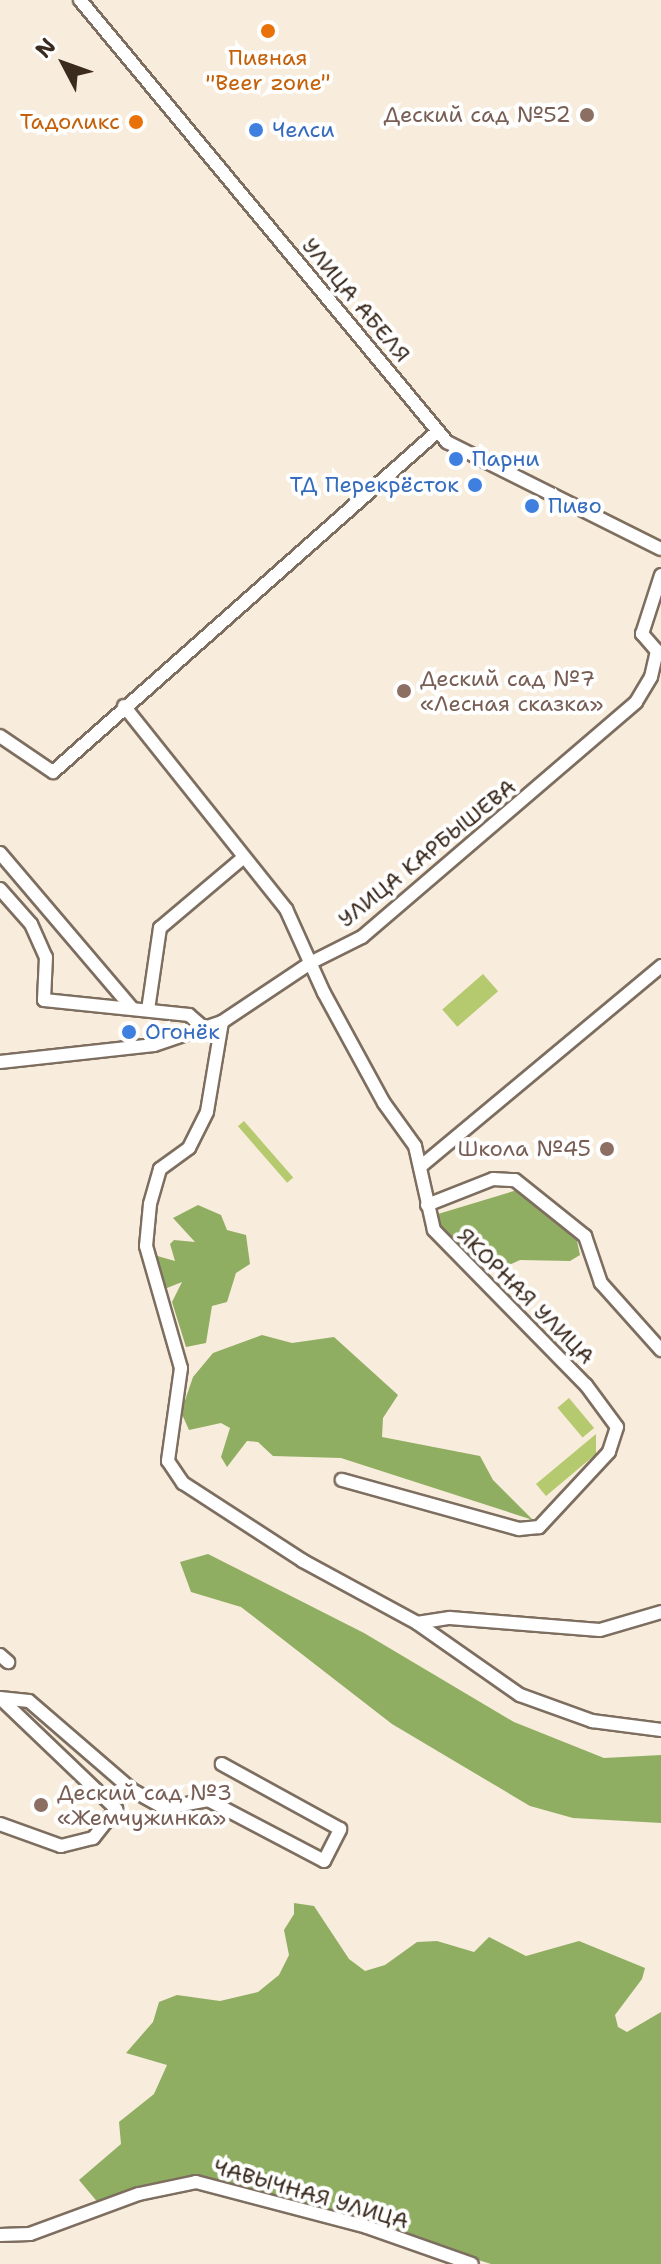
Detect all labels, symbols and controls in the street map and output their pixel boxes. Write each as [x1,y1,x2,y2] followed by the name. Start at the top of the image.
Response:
[259,22,277,40] marker: Пивная "Beer zone"
[24,24,104,104] north arrow
[29,32,62,64] text: N
[205,44,331,96] place label: Пивная "Beer zone"
[384,102,571,128] place label: Деский сад №52
[578,106,596,124] marker: Деский сад №52
[20,109,120,135] place label: Тадоликс
[127,113,145,131] marker: Тадоликс
[272,117,335,143] place label: Челси
[247,121,265,139] marker: Челси
[296,233,416,367] street label: УЛИЦА АБЕЛЯ
[472,446,540,472] place label: Парни
[447,450,465,468] marker: Парни
[290,472,459,498] place label: ТД Перекрёсток
[466,476,484,494] marker: ТД Перекрёсток
[548,493,602,519] place label: Пиво
[523,497,541,515] marker: Пиво
[420,665,603,716] place label: Деский сад №7 «Лесная сказка»
[395,682,413,700] marker: Деский сад №7 «Лесная сказка»
[333,773,521,933] street label: УЛИЦА КАРБЫШЕВА
[145,1019,220,1045] place label: Огонёк
[120,1023,138,1041] marker: Огонёк
[457,1136,591,1162] place label: Школа №45
[598,1140,616,1158] marker: Школа №45
[452,1222,600,1370] street label: ЯКОРНАЯ УЛИЦА
[57,1779,232,1830] place label: Деский сад №3 «Жемчужинка»
[32,1796,50,1814] marker: Деский сад №3 «Жемчужинка»
[210,2154,412,2234] street label: ЧАВЫЧНАЯ УЛИЦА

